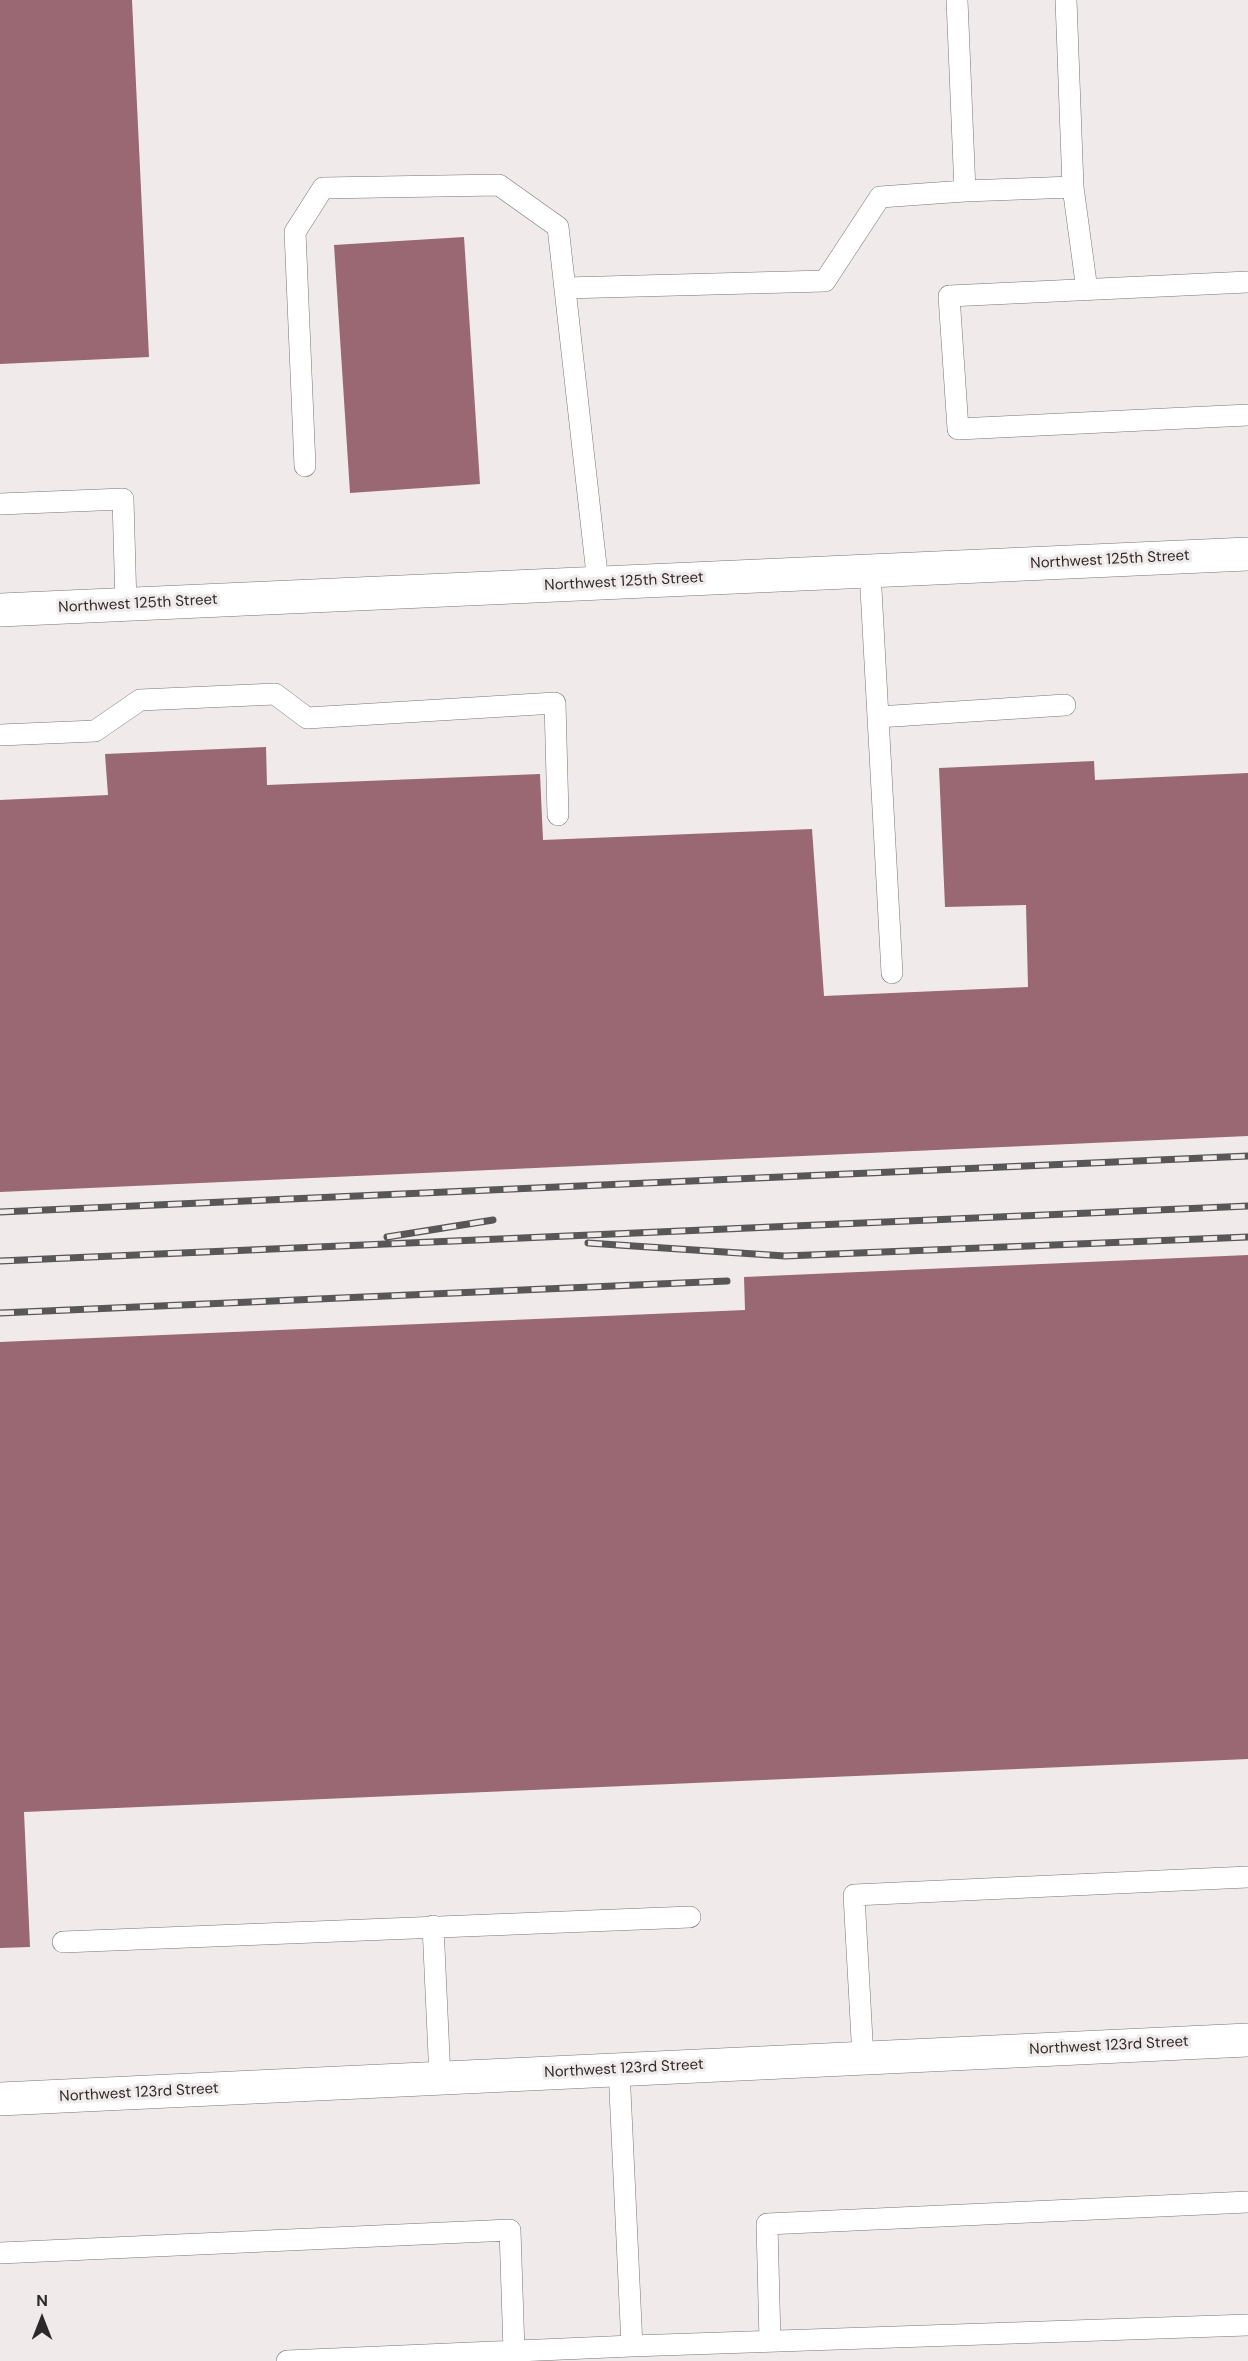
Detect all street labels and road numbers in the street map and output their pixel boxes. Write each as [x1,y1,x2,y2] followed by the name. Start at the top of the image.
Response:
[1030,547,1190,573] street label: Northwest 125th Street
[544,569,704,595] street label: Northwest 125th Street
[58,591,218,617] street label: Northwest 125th Street
[1029,2033,1189,2059] street label: Northwest 123rd Street
[544,2056,704,2082] street label: Northwest 123rd Street
[59,2080,219,2106] street label: Northwest 123rd Street

